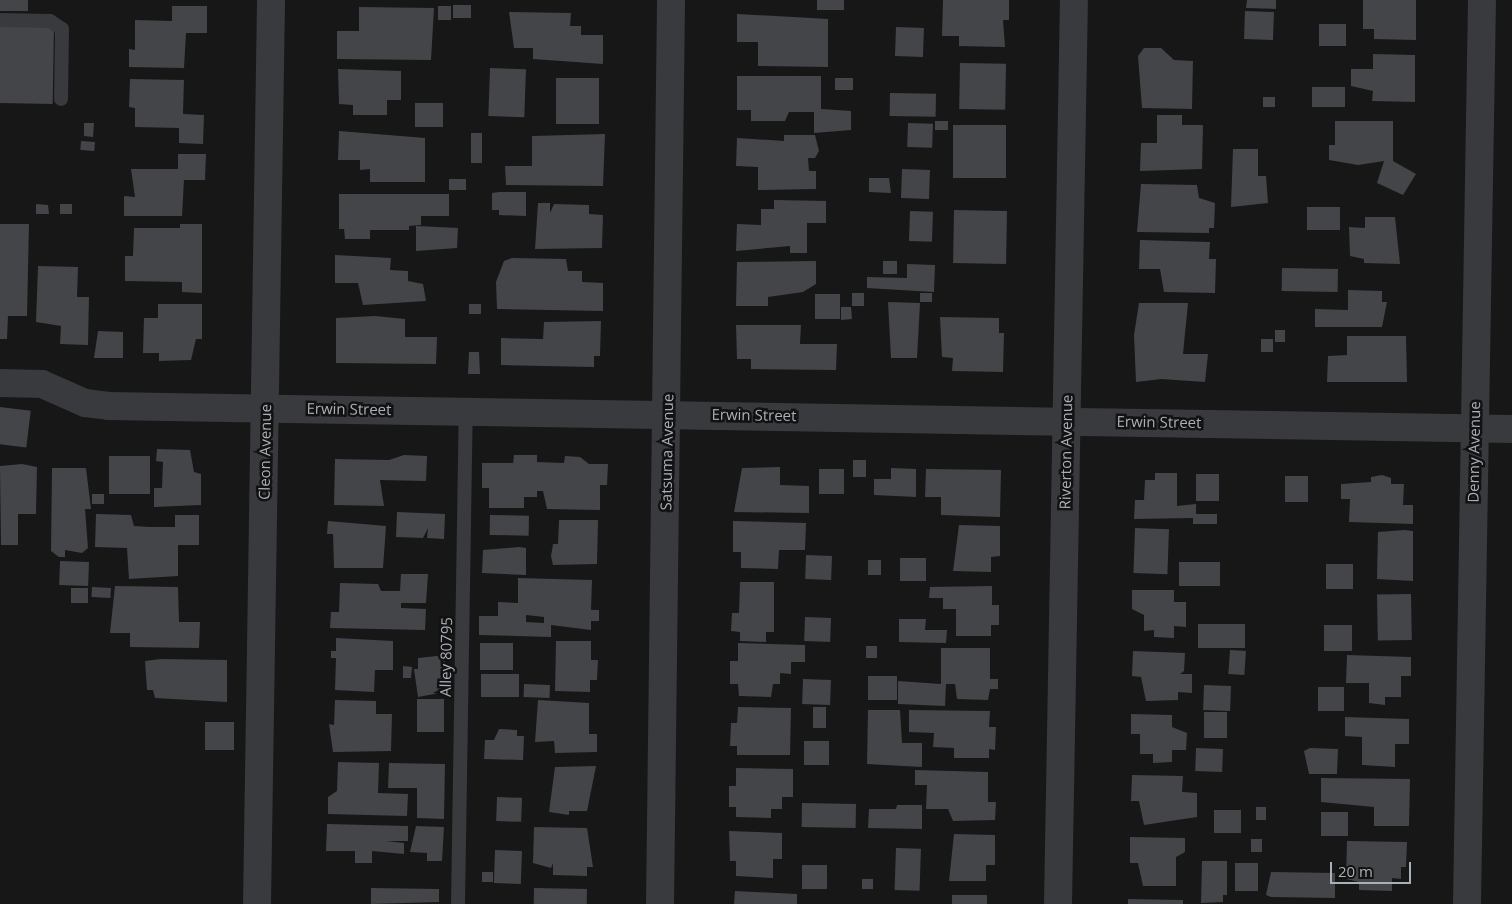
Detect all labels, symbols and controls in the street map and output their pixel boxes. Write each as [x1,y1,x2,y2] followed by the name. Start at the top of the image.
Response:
[657,394,677,510] street label: Satsuma Avenue
[1056,394,1076,510] street label: Riverton Avenue
[306,399,392,419] street label: Erwin Street
[1464,401,1484,503] street label: Denny Avenue
[255,404,275,500] street label: Cleon Avenue
[711,405,797,425] street label: Erwin Street
[1116,412,1202,432] street label: Erwin Street
[436,617,456,697] street label: Alley 80795
[1332,852,1413,884] scale bar
[1338,861,1373,881] text: 20 m

